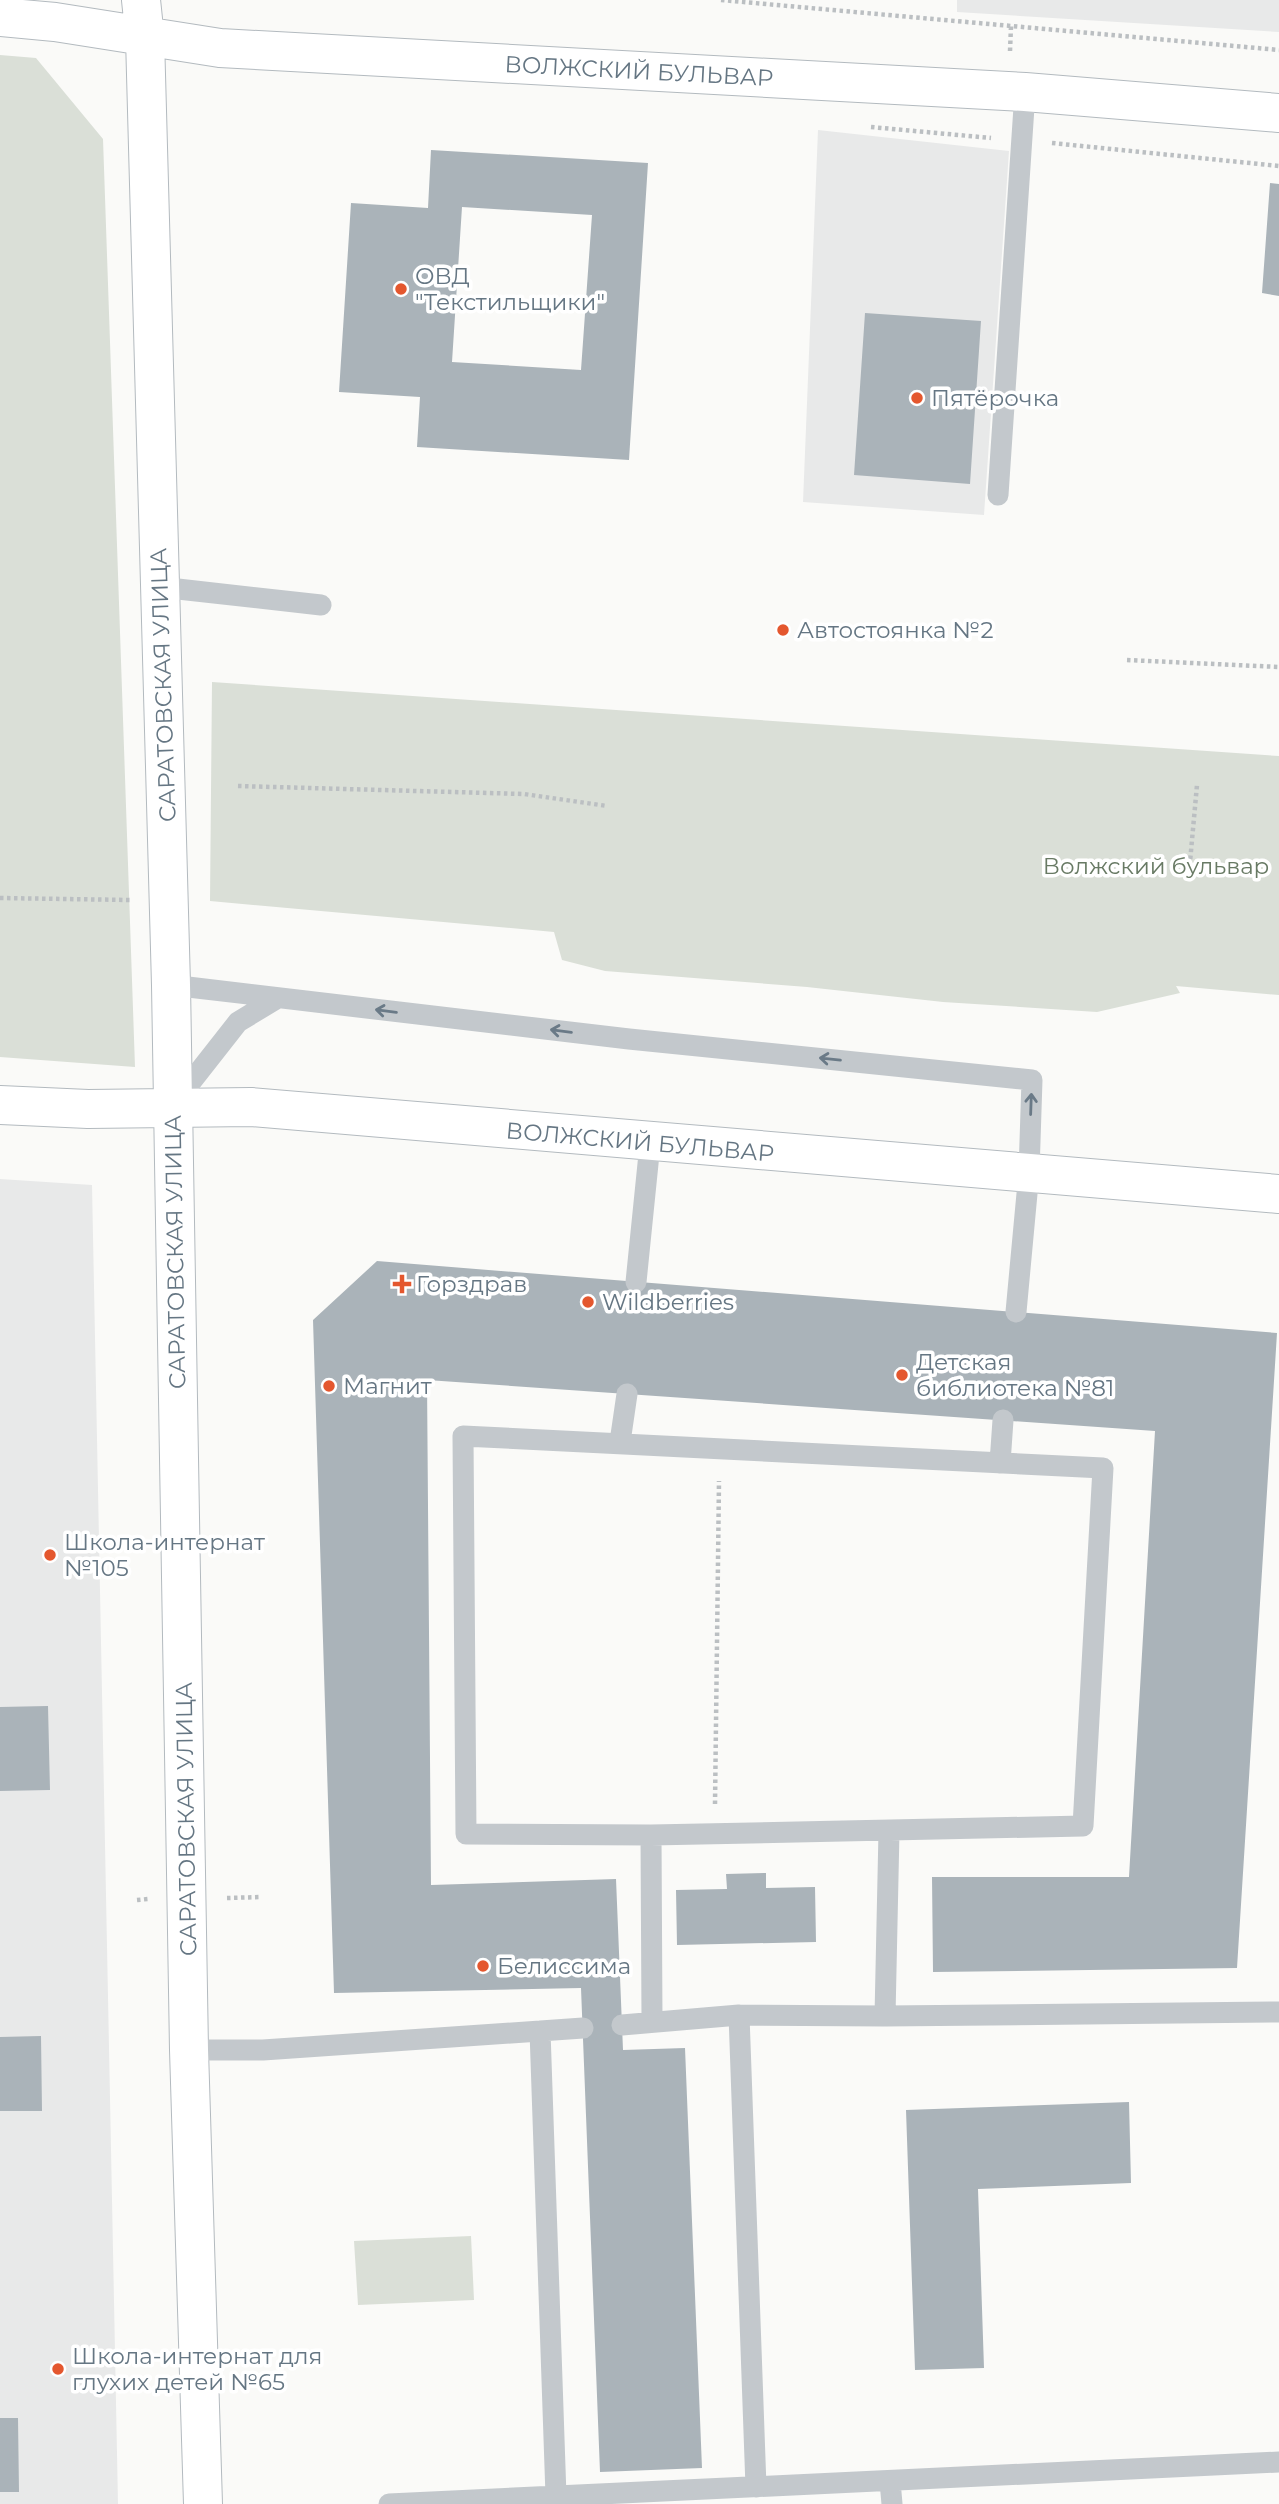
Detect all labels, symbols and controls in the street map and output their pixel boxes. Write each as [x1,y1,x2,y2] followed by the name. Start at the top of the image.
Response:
[504,50,774,92] street label: ВОЛЖСКИЙ БУЛЬВАР
[415,262,605,316] place label: ОВД "Текстильщики"
[393,281,409,297] marker: ОВД "Текстильщики"
[931,384,1059,412] place label: Пятёрочка
[909,390,925,406] marker: Пятёрочка
[144,547,182,823] street label: САРАТОВСКАЯ УЛИЦА
[797,616,994,644] place label: Автостоянка №2
[775,622,791,638] marker: Автостоянка №2
[1043,852,1269,880] park label: Волжский бульвар
[376,1005,398,1018] one-way arrow
[550,1025,573,1038] one-way arrow
[819,1053,842,1066] one-way arrow
[1024,1093,1038,1116] one-way arrow
[159,1115,191,1389] street label: САРАТОВСКАЯ УЛИЦА
[505,1116,775,1168] street label: ВОЛЖСКИЙ БУЛЬВАР
[416,1270,527,1298] place label: Горздрав
[394,1276,410,1292] marker: Горздрав
[602,1288,734,1316] place label: Wildberries
[580,1294,596,1310] marker: Wildberries
[916,1348,1114,1402] place label: Детская библиотека №81
[894,1367,910,1383] marker: Детская библиотека №81
[343,1372,432,1400] place label: Магнит
[321,1378,337,1394] marker: Магнит
[64,1528,265,1582] place label: Школа-интернат №105
[42,1547,58,1563] marker: Школа-интернат №105
[170,1682,202,1956] street label: САРАТОВСКАЯ УЛИЦА
[497,1952,631,1980] place label: Белиссима
[475,1958,491,1974] marker: Белиссима
[72,2342,322,2396] place label: Школа-интернат для глухих детей №65
[50,2361,66,2377] marker: Школа-интернат для глухих детей №65

